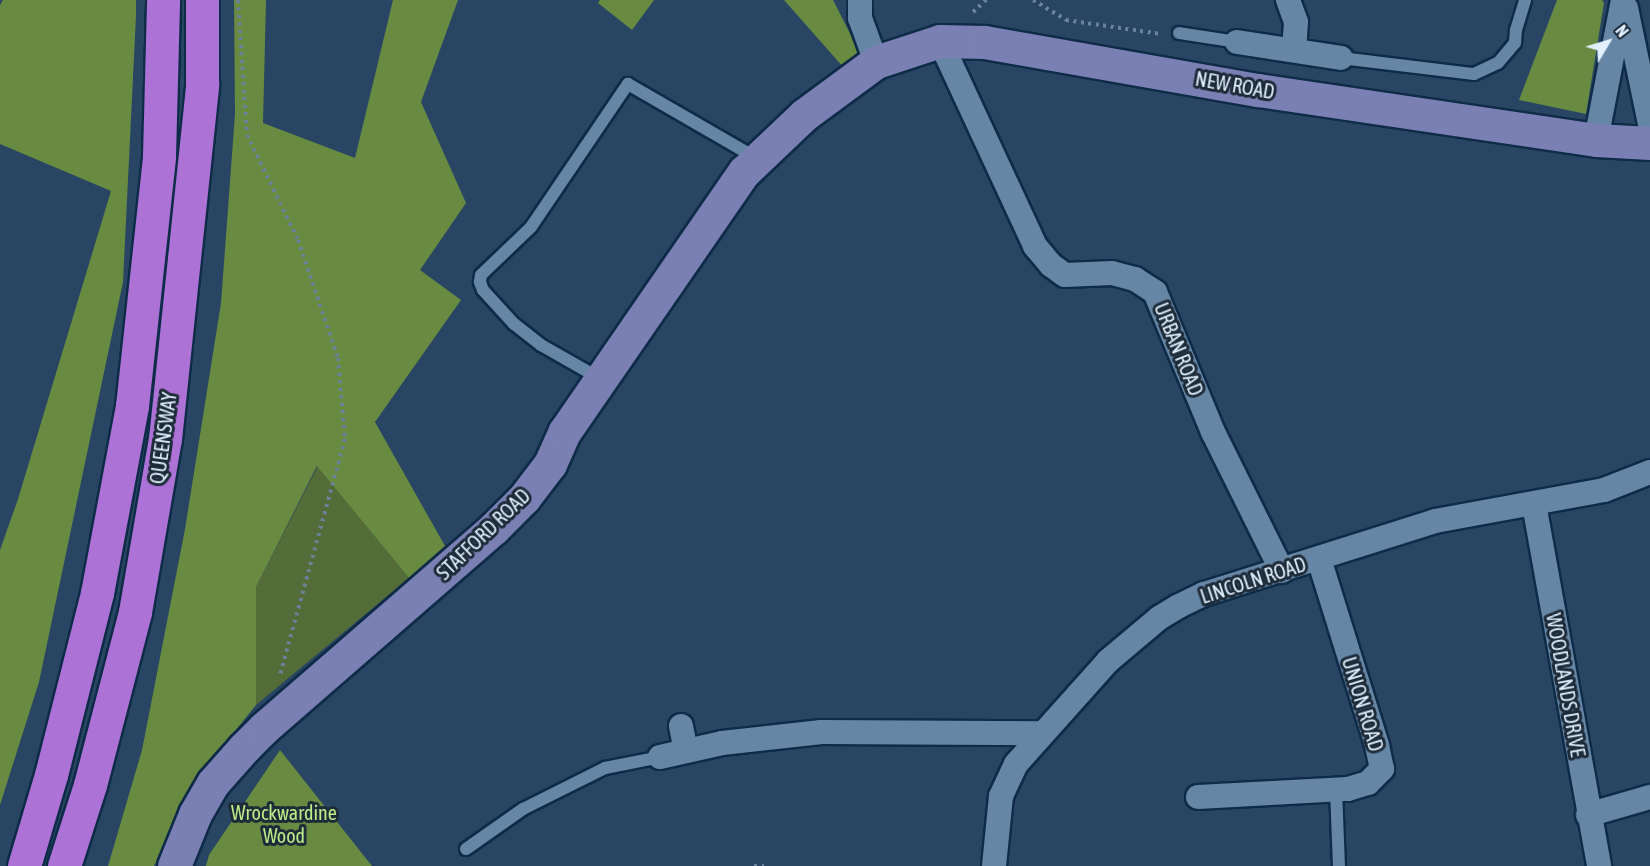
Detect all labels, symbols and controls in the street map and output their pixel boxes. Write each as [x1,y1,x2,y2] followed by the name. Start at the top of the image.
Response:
[1578,12,1638,72] north arrow
[1612,22,1632,40] text: N
[1194,66,1276,104] street label: NEW ROAD
[1149,299,1209,399] street label: URBAN ROAD
[145,391,181,485] street label: QUEENSWAY
[431,484,535,584] street label: STAFFORD ROAD
[1197,552,1309,608] street label: LINCOLN ROAD
[1542,611,1590,759] street label: WOODLANDS DRIVE
[1337,654,1389,754] street label: UNION ROAD
[231,800,337,847] park label: Wrockwardine Wood

